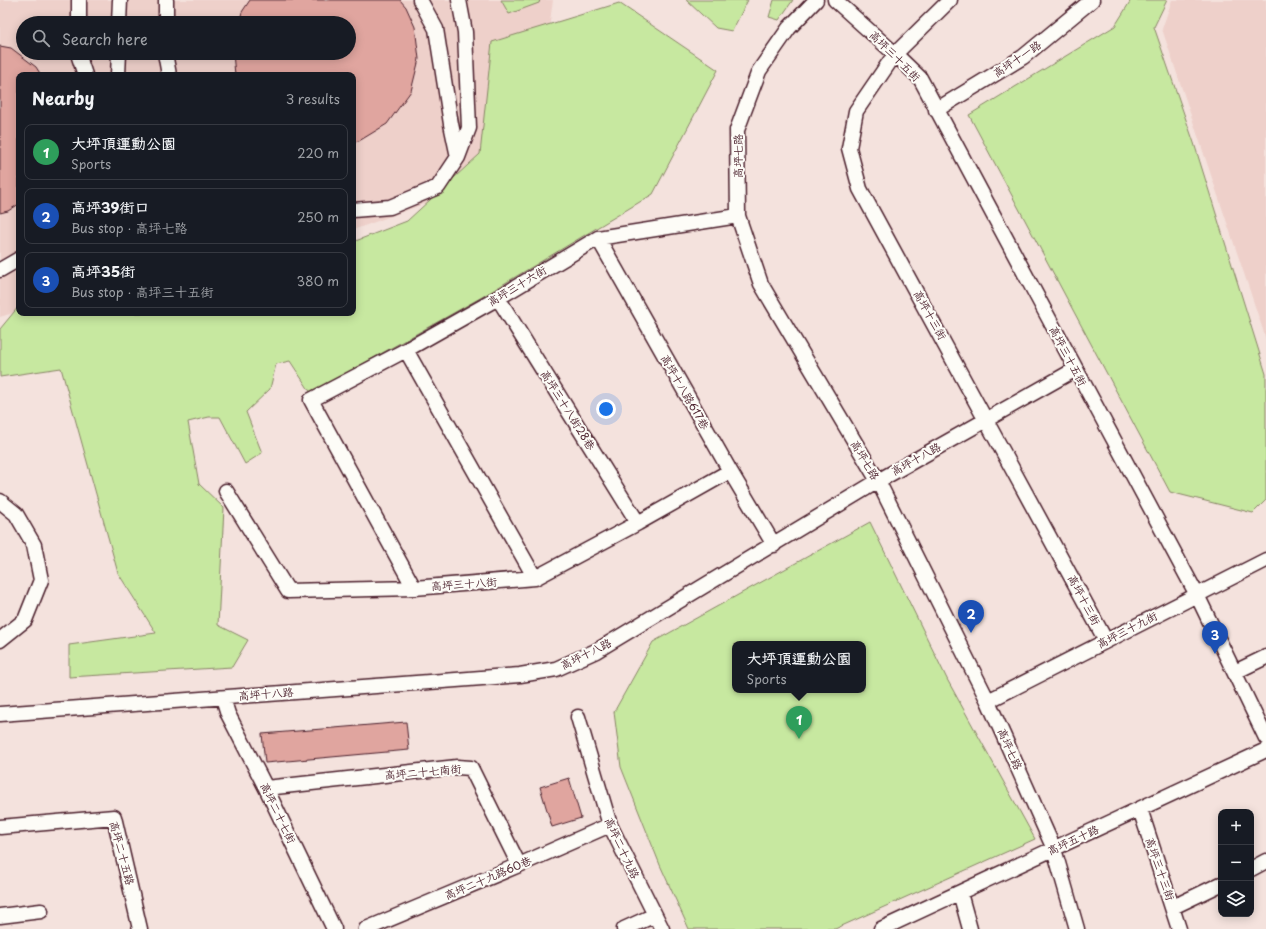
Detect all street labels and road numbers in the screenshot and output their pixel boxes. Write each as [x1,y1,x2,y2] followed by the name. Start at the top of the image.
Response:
[866,26,925,86] street label: 高坪三十五街
[989,36,1044,81] street label: 高坪十一路
[729,134,746,178] street label: 高坪七路
[484,261,550,310] street label: 高坪三十六街
[910,287,952,344] street label: 高坪十三街
[1045,323,1092,390] street label: 高坪三十五街
[657,351,714,432] street label: 高坪十八路617巷
[537,366,600,453] street label: 高坪三十八街28巷
[847,437,884,483] street label: 高坪七路
[888,438,944,479] street label: 高坪十八路
[1064,571,1105,629] street label: 高坪十三街
[430,573,498,594] street label: 高坪三十八街
[1094,607,1161,652] street label: 高坪三十九街
[557,634,614,673] street label: 高坪十八路
[238,683,294,704] street label: 高坪十八路
[994,725,1027,772] street label: 高坪七路
[384,760,463,783] street label: 高坪二十七南街
[256,779,301,847] street label: 高坪二十七街
[601,814,644,881] street label: 高坪二十九路
[106,819,139,887] street label: 高坪二十五路
[1044,820,1101,859] street label: 高坪五十路
[1142,835,1180,904] street label: 高坪三十三街
[442,852,534,903] street label: 高坪二十九路60巷

